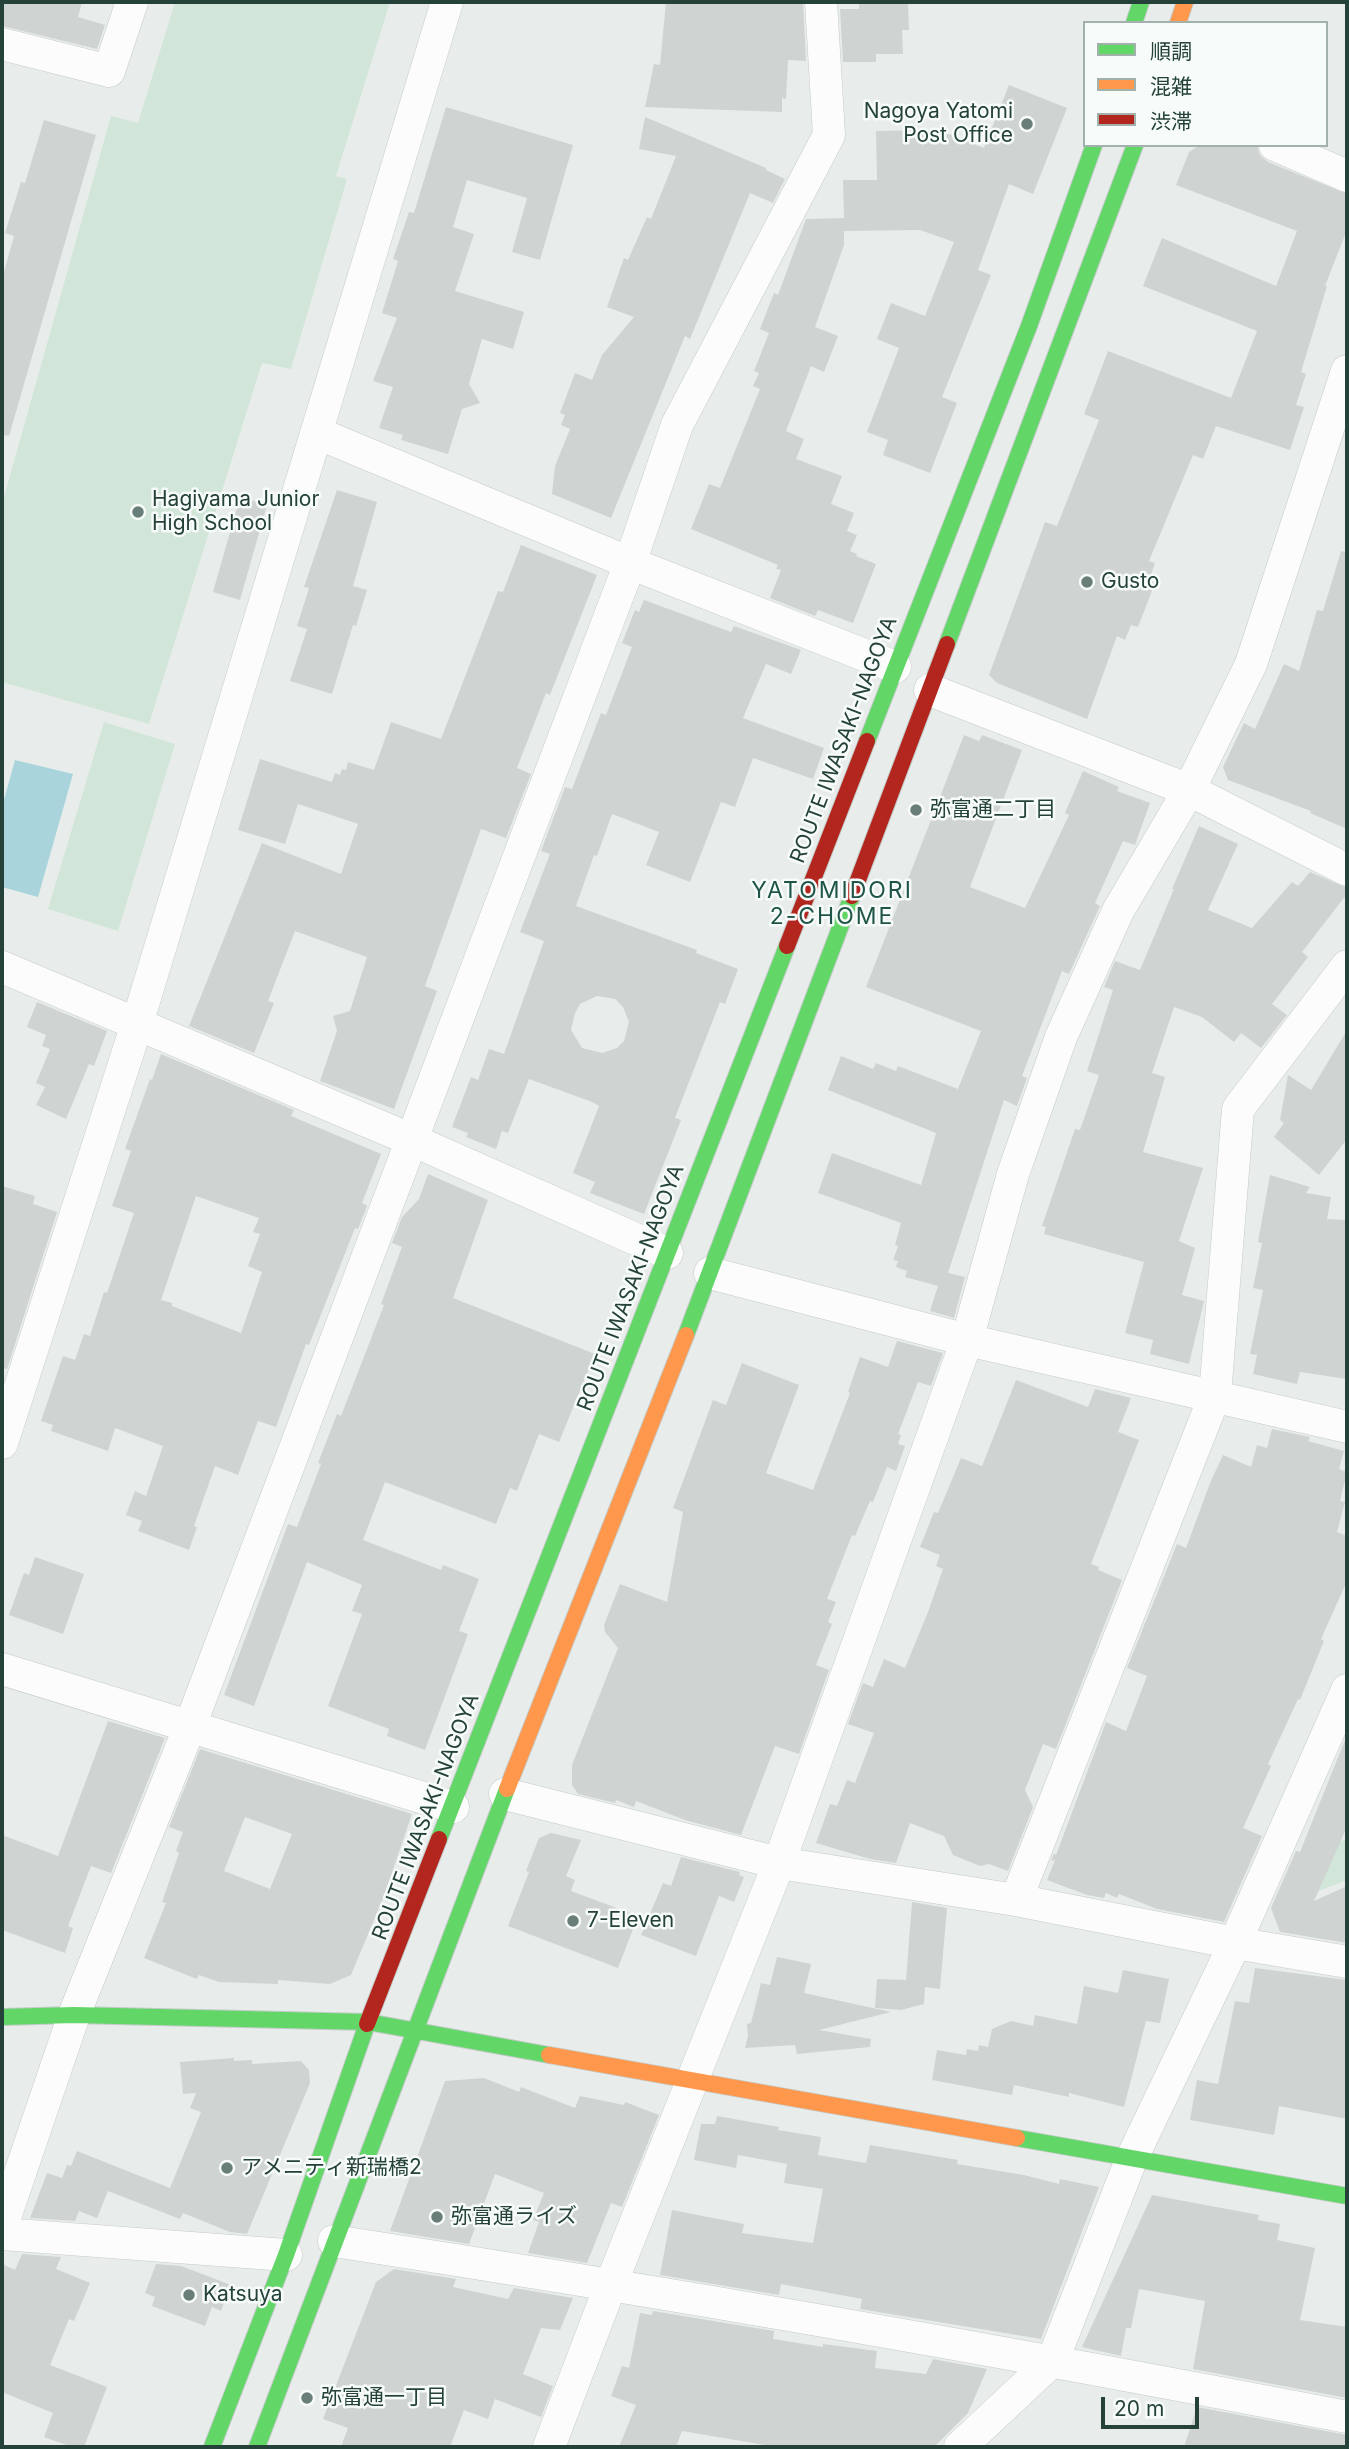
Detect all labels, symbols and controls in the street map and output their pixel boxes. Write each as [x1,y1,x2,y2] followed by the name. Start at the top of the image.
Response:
[1083,21,1328,147] legend
[1150,39,1192,64] text: 順調
[1150,74,1192,99] text: 混雑
[864,99,1013,149] place label: Nagoya Yatomi Post Office
[1150,109,1192,134] text: 渋滞
[1019,116,1035,132] marker: Nagoya Yatomi Post Office
[152,487,319,537] place label: Hagiyama Junior High School
[130,504,146,520] marker: Hagiyama Junior High School
[1101,569,1159,595] place label: Gusto
[1079,574,1095,590] marker: Gusto
[785,613,903,867] street label: ROUTE IWASAKI-NAGOYA
[930,797,1056,823] place label: 弥富通二丁目
[908,802,924,818] marker: 弥富通二丁目
[752,877,912,931] district label: YATOMIDORI 2-CHOME
[572,1161,690,1415] street label: ROUTE IWASAKI-NAGOYA
[367,1690,485,1944] street label: ROUTE IWASAKI-NAGOYA
[587,1908,674,1934] place label: 7-Eleven
[565,1913,581,1929] marker: 7-Eleven
[241,2155,422,2181] place label: アメニティ新瑞橋2
[219,2160,235,2176] marker: アメニティ新瑞橋2
[451,2204,577,2230] place label: 弥富通ライズ
[429,2209,445,2225] marker: 弥富通ライズ
[203,2282,283,2308] place label: Katsuya
[181,2287,197,2303] marker: Katsuya
[1104,2382,1202,2426] scale bar
[321,2385,447,2411] place label: 弥富通一丁目
[299,2390,315,2406] marker: 弥富通一丁目
[1114,2396,1164,2421] text: 20 m

